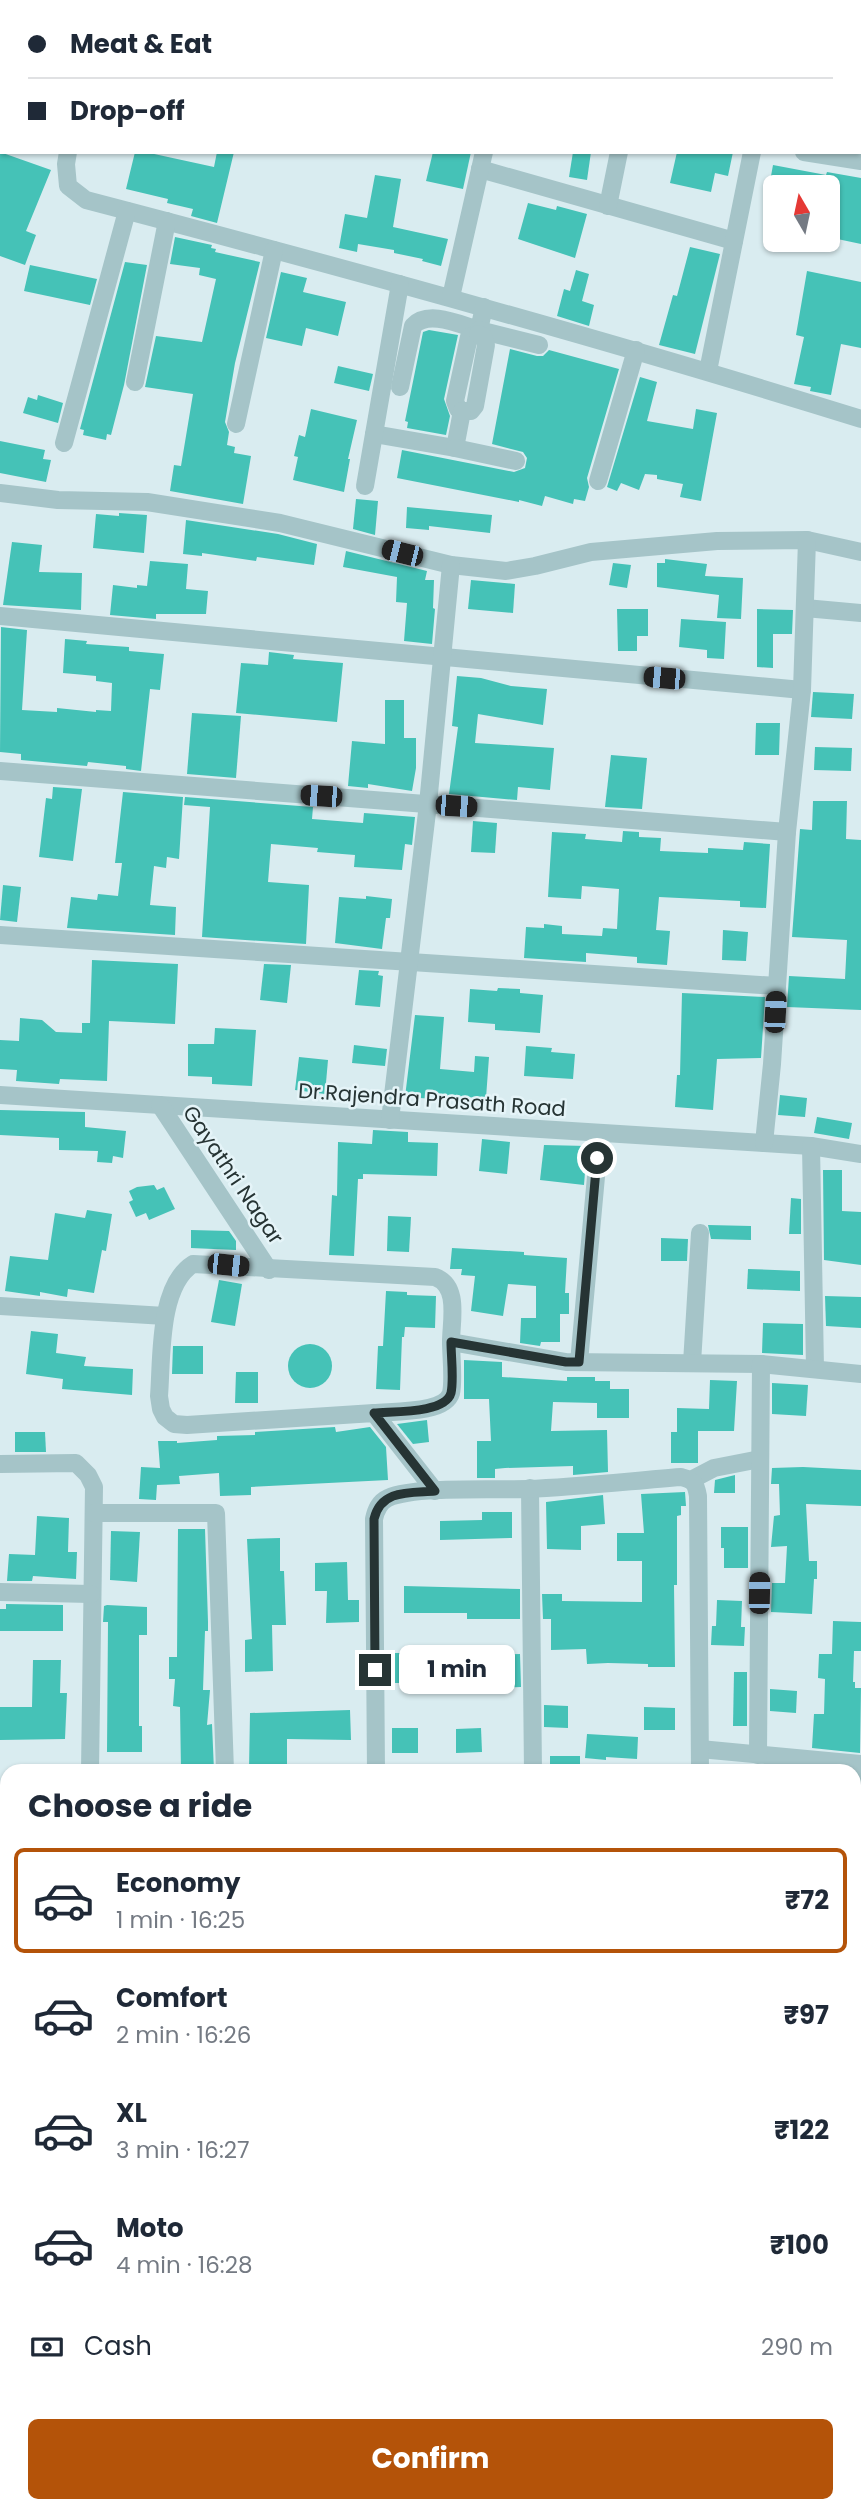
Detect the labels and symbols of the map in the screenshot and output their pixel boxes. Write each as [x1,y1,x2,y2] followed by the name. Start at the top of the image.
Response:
[763,175,840,252] north arrow
[380,538,425,568] car
[643,666,686,690] car
[300,784,343,808] car
[435,794,478,818] car
[764,990,787,1034] car
[297,1076,567,1123] street label: Dr.Rajendra Prasath Road
[176,1100,291,1250] street label: Gayathri Nagar
[581,1142,613,1174] route start
[207,1252,250,1278] car
[749,1572,770,1614] car
[400,1646,515,1694] callout: 1 min
[359,1654,391,1686] route end

